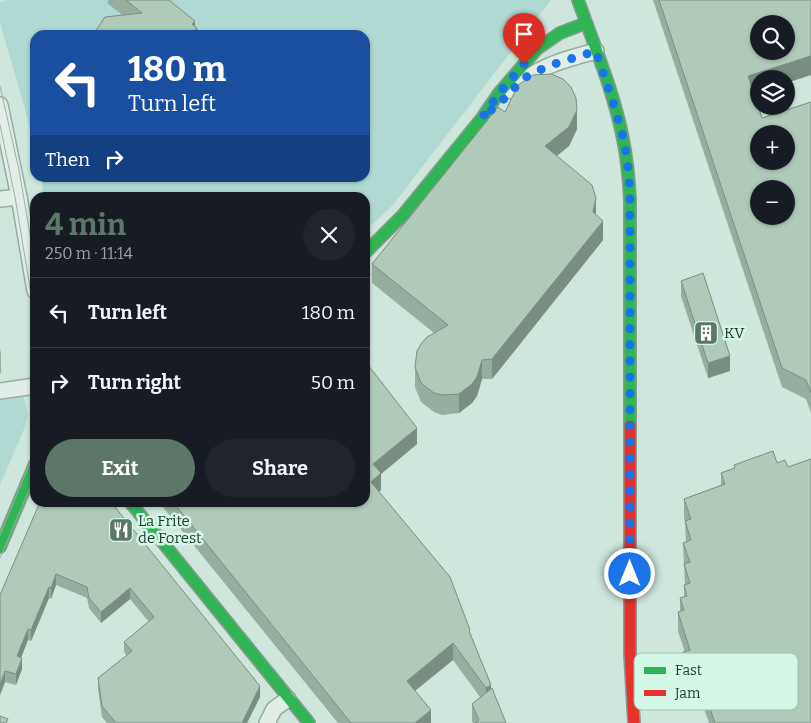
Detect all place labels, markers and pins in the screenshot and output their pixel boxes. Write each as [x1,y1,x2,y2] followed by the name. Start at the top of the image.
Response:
[503,13,545,64] pin
[693,320,719,346] building icon: KV
[724,324,745,342] place label: KV
[138,512,202,547] place label: La Frite de Forest
[108,517,134,543] restaurant icon: La Frite de Forest

